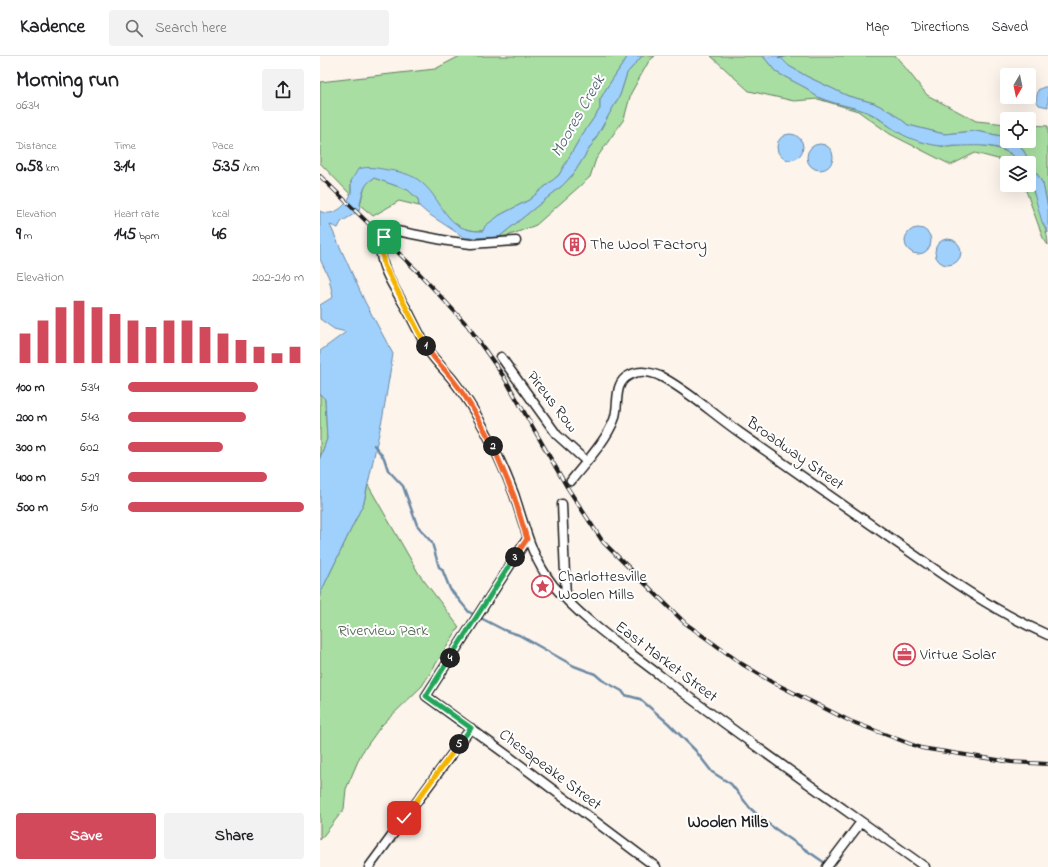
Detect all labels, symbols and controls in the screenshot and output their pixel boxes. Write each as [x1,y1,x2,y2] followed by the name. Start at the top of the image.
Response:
[109,10,389,46] search box
[20,14,85,41] text: Kadence
[123,17,145,39] icon: search
[155,17,227,39] text: Search here
[866,17,889,38] text: Map
[911,17,969,38] text: Directions
[991,17,1028,38] text: Saved
[16,65,119,97] text: Morning run
[1000,68,1036,104] north arrow
[1000,68,1036,192] map controls
[262,69,304,111] button: share
[544,69,612,162] water label: Moores Creek
[16,96,39,115] text: 06:34
[1000,112,1036,148] button: locate
[16,138,57,154] text: Distance
[114,138,136,154] text: Time
[212,138,233,154] text: Pace
[16,154,43,179] text: 0.58
[114,154,135,179] text: 3:14
[212,154,240,179] text: 5:35
[1000,156,1036,192] button: layers
[43,160,59,176] text: km
[240,160,259,176] text: /km
[16,206,56,222] text: Elevation
[114,206,159,222] text: Heart rate
[212,206,230,222] text: kcal
[367,220,401,254] pin
[16,222,21,247] text: 9
[114,222,136,247] text: 145
[212,222,226,247] text: 46
[373,226,395,248] icon: arrive
[21,228,32,244] text: m
[136,228,159,244] text: bpm
[562,232,588,258] building icon: The Wool Factory
[590,233,707,257] place label: The Wool Factory
[16,268,64,287] text: Elevation
[252,268,304,287] text: 202–210 m
[416,336,436,356] pin: 1
[424,338,428,354] text: 1
[520,366,584,438] street label: Pireus Row
[16,378,45,397] text: 100 m
[80,378,99,397] text: 5:34
[16,408,47,427] text: 200 m
[80,408,99,427] text: 5:43
[741,411,849,497] street label: Broadway Street
[483,436,503,456] pin: 2
[16,438,46,457] text: 300 m
[80,438,99,457] text: 6:02
[490,438,496,454] text: 2
[16,468,46,487] text: 400 m
[80,468,99,487] text: 5:29
[16,498,48,517] text: 500 m
[80,498,98,517] text: 5:10
[505,547,525,567] pin: 3
[513,549,517,565] text: 3
[558,565,647,607] place label: Charlottesville Woolen Mills
[530,573,556,599] place icon: Charlottesville Woolen Mills
[610,615,723,709] street label: East Market Street
[338,619,429,643] park label: Riverview Park
[891,642,917,668] office icon: Virtue Solar
[919,643,996,667] place label: Virtue Solar
[440,648,460,668] pin: 4
[448,650,452,666] text: 4
[494,723,607,817] street label: Chesapeake Street
[449,734,469,754] pin: 5
[456,736,462,752] text: 5
[387,801,421,835] pin
[393,807,415,829] icon: check
[687,810,769,835] district label: Woolen Mills
[16,813,156,859] button: Save
[164,813,304,859] button: Share

